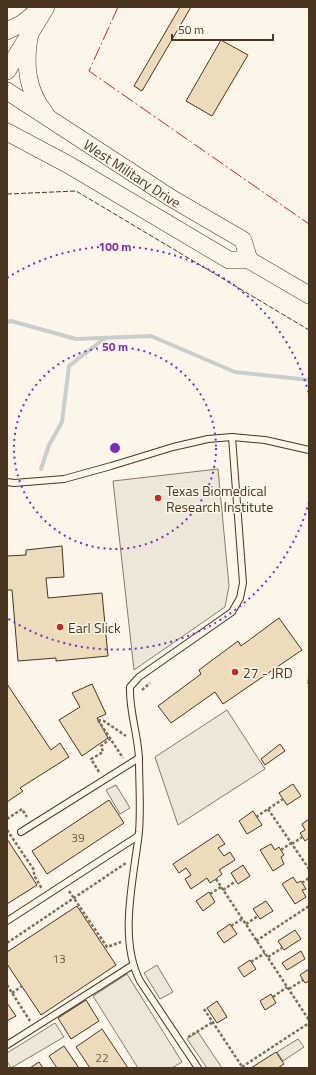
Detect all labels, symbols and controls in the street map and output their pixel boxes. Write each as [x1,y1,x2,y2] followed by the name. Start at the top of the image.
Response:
[172,16,273,42] scale bar
[178,20,204,39] text: 50 m
[80,134,185,212] street label: West Military Drive
[99,237,131,256] text: 100 m
[102,337,128,356] text: 50 m
[108,441,122,455] centre of rings
[166,480,273,517] place label: Texas Biomedical Research Institute
[153,493,163,503] marker: Texas Biomedical Research Institute
[68,617,121,638] place label: Earl Slick
[55,622,65,632] marker: Earl Slick
[243,662,293,683] place label: 27 - JRD
[230,667,240,677] marker: 27 - JRD
[71,828,85,847] house number: 39
[52,949,66,968] house number: 13
[95,1048,109,1067] house number: 22

